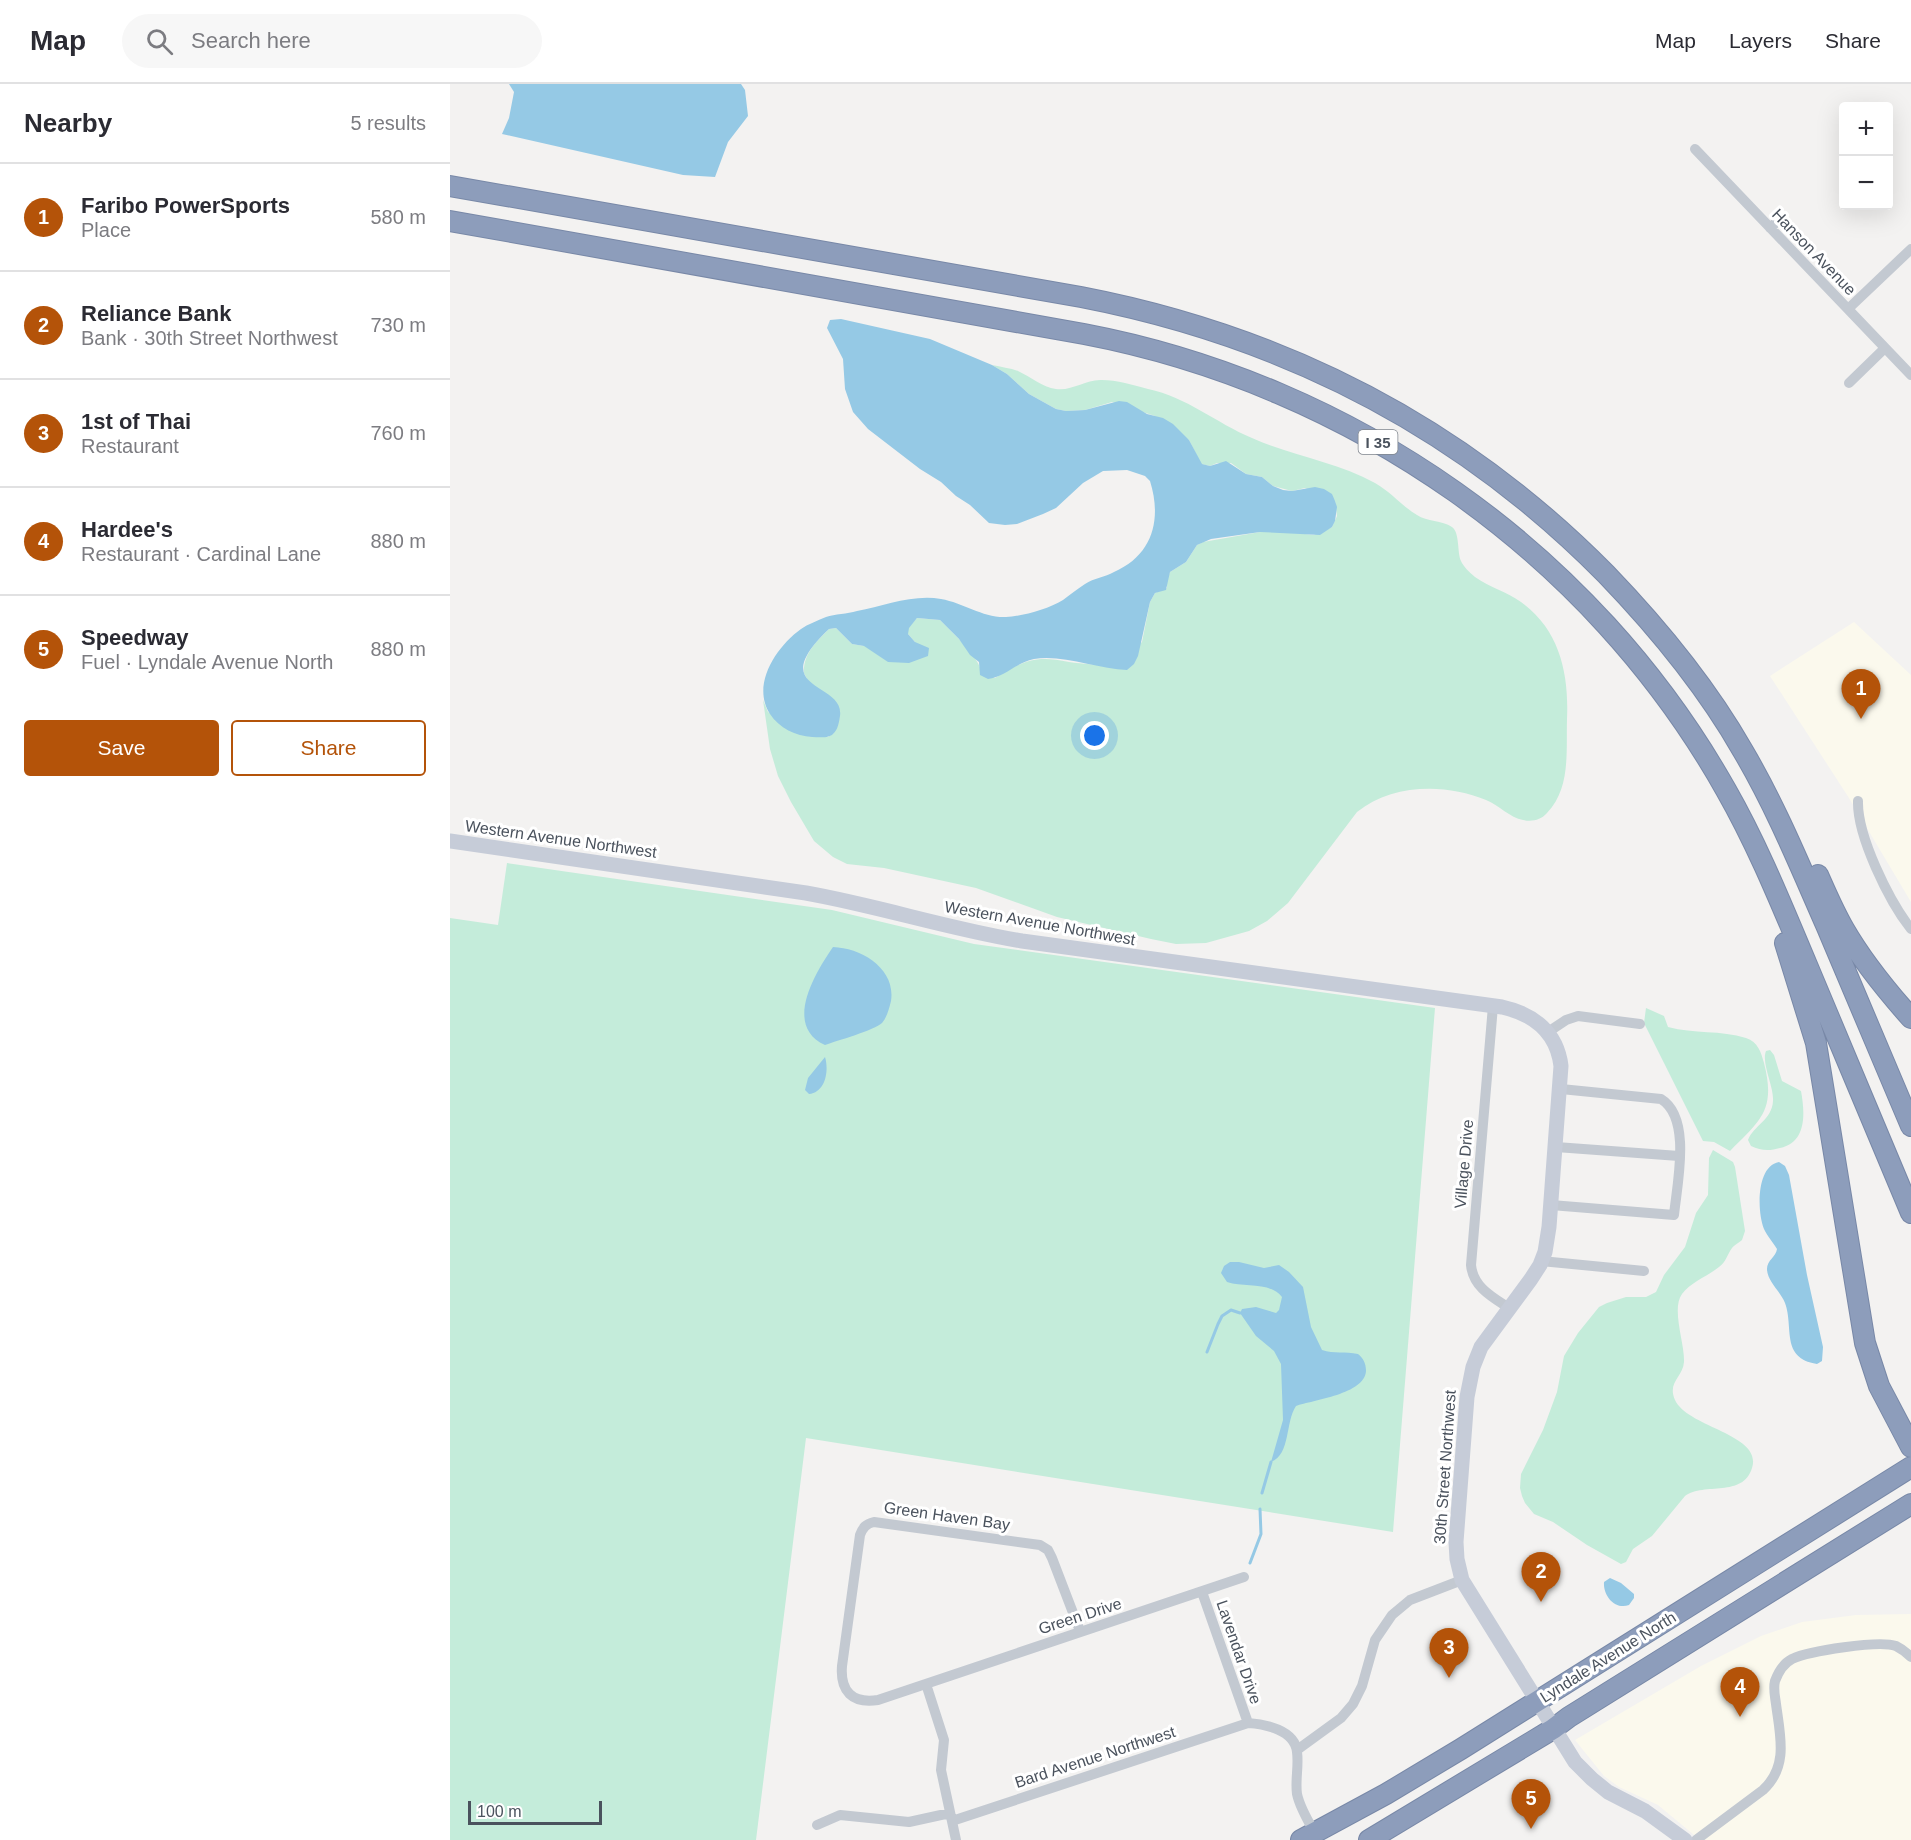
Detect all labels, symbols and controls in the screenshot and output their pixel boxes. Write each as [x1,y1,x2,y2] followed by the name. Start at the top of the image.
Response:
[122,14,542,68] search box
[30,25,86,56] text: Map
[143,25,176,58] icon: search
[191,28,311,53] text: Search here
[1655,29,1696,52] text: Map
[1729,29,1792,52] text: Layers
[1825,29,1881,52] text: Share
[1839,102,1893,210] map controls
[1839,102,1893,156] button: +
[24,108,112,138] text: Nearby
[350,112,426,134] text: 5 results
[1839,156,1893,210] button: −
[81,193,290,218] text: Faribo PowerSports
[38,206,49,228] text: 1
[370,206,426,228] text: 580 m
[1769,206,1859,299] street label: Hanson Avenue
[81,219,131,241] text: Place
[81,301,231,326] text: Reliance Bank
[38,314,49,336] text: 2
[370,314,426,336] text: 730 m
[81,327,338,349] text: Bank · 30th Street Northwest
[81,409,191,434] text: 1st of Thai
[38,422,49,444] text: 3
[370,422,426,444] text: 760 m
[1358,430,1398,454] road number: I 35
[81,435,179,457] text: Restaurant
[81,517,173,542] text: Hardee's
[38,530,49,552] text: 4
[370,530,426,552] text: 880 m
[81,543,321,565] text: Restaurant · Cardinal Lane
[81,625,189,650] text: Speedway
[38,638,49,660] text: 5
[370,638,426,660] text: 880 m
[81,651,333,673] text: Fuel · Lyndale Avenue North
[1842,670,1880,719] pin: 1
[24,720,219,776] button: Save
[231,720,426,776] button: Share
[1080,721,1109,750] your location
[464,817,658,861] street label: Western Avenue Northwest
[943,898,1137,948] street label: Western Avenue Northwest
[1452,1119,1476,1209] street label: Village Drive
[1431,1389,1459,1545] street label: 30th Street Northwest
[883,1499,1011,1533] street label: Green Haven Bay
[1522,1552,1560,1602] pin: 2
[1036,1595,1124,1637] street label: Green Drive
[1213,1598,1265,1706] street label: Lavendar Drive
[1537,1608,1679,1706] street label: Lyndale Avenue North
[1430,1628,1468,1678] pin: 3
[1720,1668,1760,1717] pin: 4
[1013,1723,1178,1791] street label: Bard Avenue Northwest
[1512,1780,1550,1829] pin: 5
[468,1798,602,1826] scale bar
[477,1803,521,1820] text: 100 m

